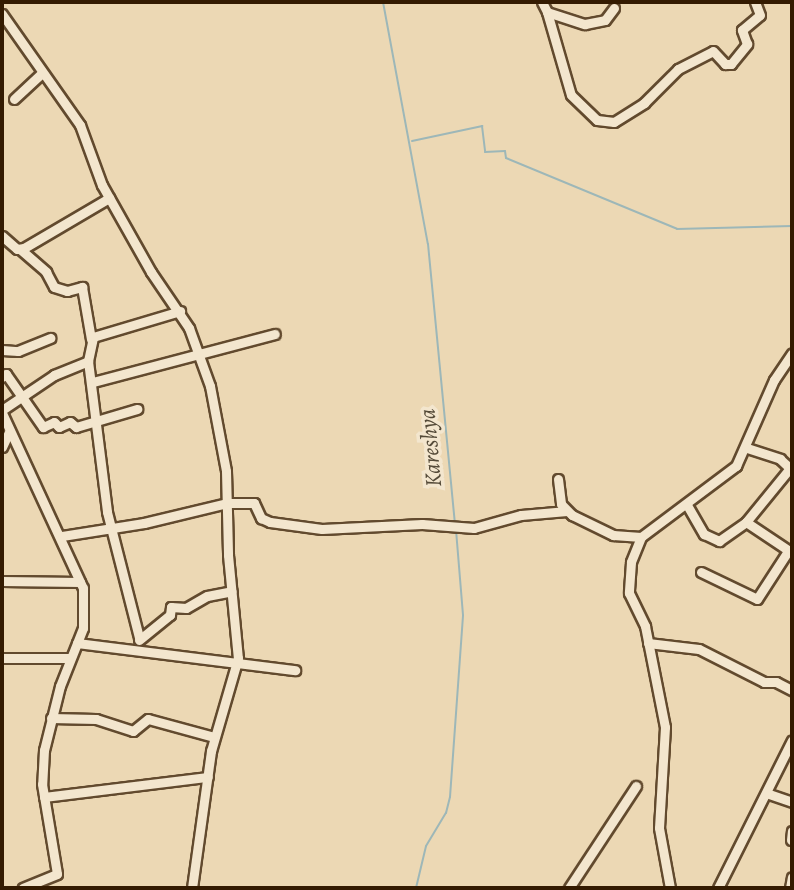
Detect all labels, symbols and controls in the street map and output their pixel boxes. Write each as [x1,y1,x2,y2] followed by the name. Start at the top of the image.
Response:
[414,408,448,488] water label: Kareshya

